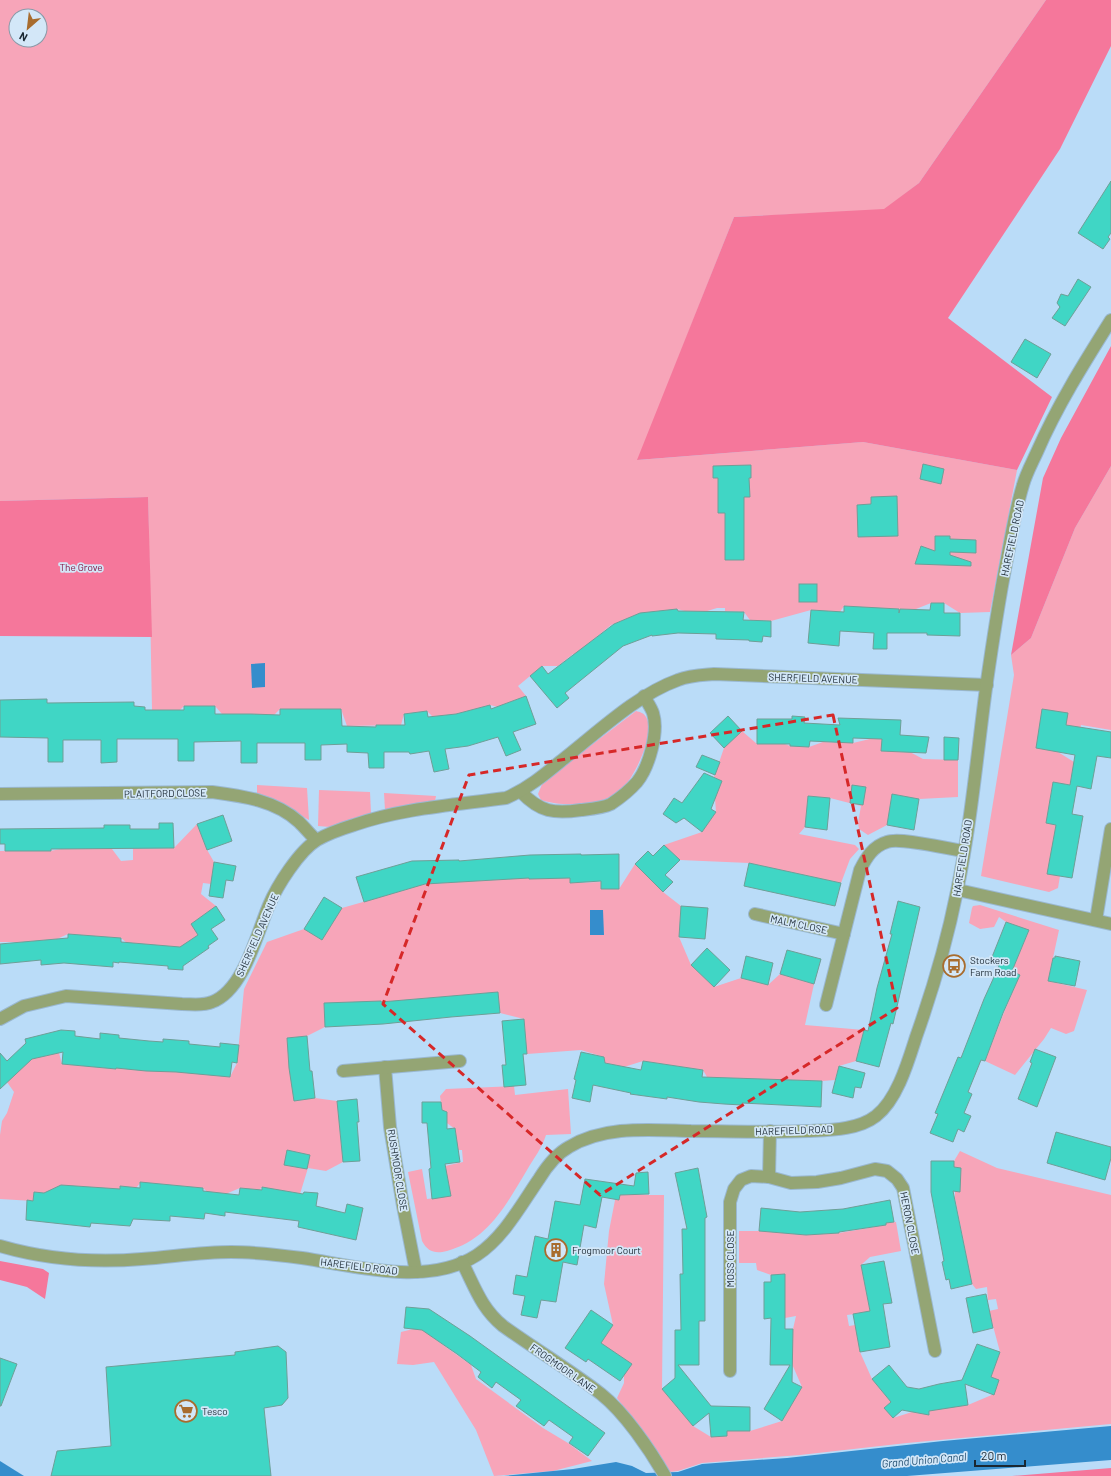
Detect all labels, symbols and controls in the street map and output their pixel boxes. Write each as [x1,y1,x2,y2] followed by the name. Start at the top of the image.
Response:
[8,8,48,48] north arrow
[17,30,29,45] text: N
[998,499,1026,577] street label: HAREFIELD ROAD
[59,561,103,573] park label: The Grove
[768,670,858,686] street label: SHERFIELD AVENUE
[124,786,206,800] street label: PLAITFORD CLOSE
[950,819,974,897] street label: HAREFIELD ROAD
[233,892,281,978] street label: SHERFIELD AVENUE
[769,912,829,936] street label: MALM CLOSE
[941,953,967,979] bus stop icon: Stockers Farm Road
[970,954,1017,978] place label: Stockers Farm Road
[755,1123,833,1137] street label: HAREFIELD ROAD
[386,1128,410,1212] street label: RUSHMOOR CLOSE
[898,1191,922,1255] street label: HERON CLOSE
[724,1231,736,1287] street label: MOSS CLOSE
[543,1237,569,1263] building icon: Frogmoor Court
[572,1244,641,1256] place label: Frogmoor Court
[320,1255,398,1277] street label: HAREFIELD ROAD
[528,1341,598,1395] street label: FROGMOOR LANE
[173,1398,199,1424] supermarket icon: Tesco
[202,1405,228,1417] place label: Tesco
[975,1442,1025,1468] scale bar
[981,1448,1007,1462] text: 20 m
[881,1449,967,1470] water label: Grand Union Canal

